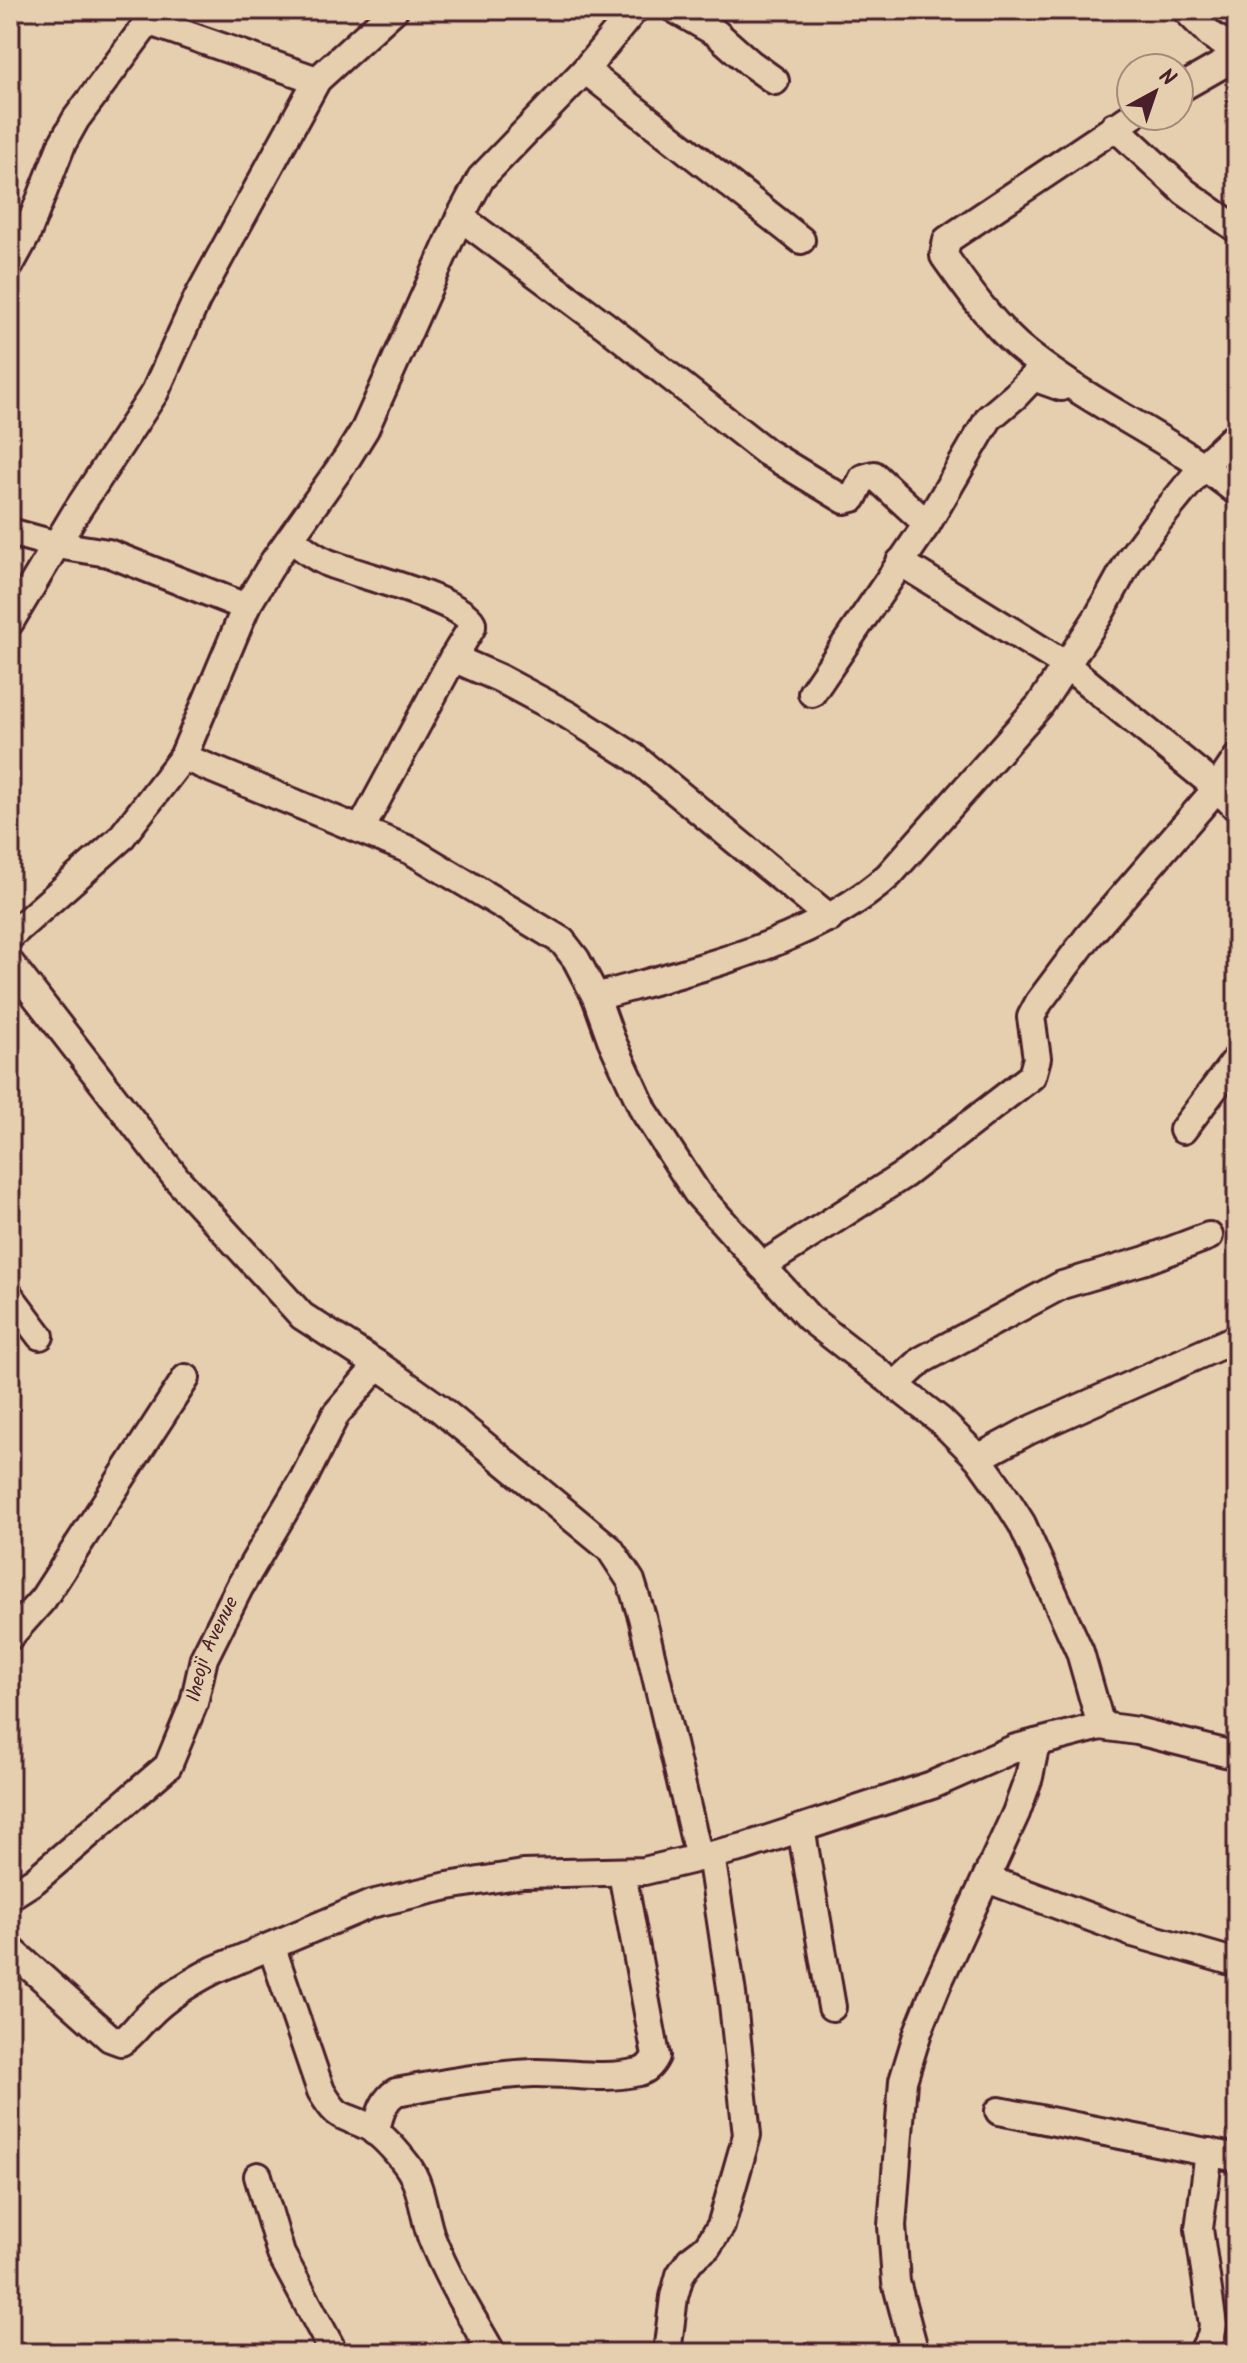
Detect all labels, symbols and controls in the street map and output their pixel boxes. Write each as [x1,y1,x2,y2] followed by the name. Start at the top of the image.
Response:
[1115,52,1195,132] north arrow
[1150,61,1183,97] text: N
[179,1591,248,1705] street label: Iheoji Avenue

